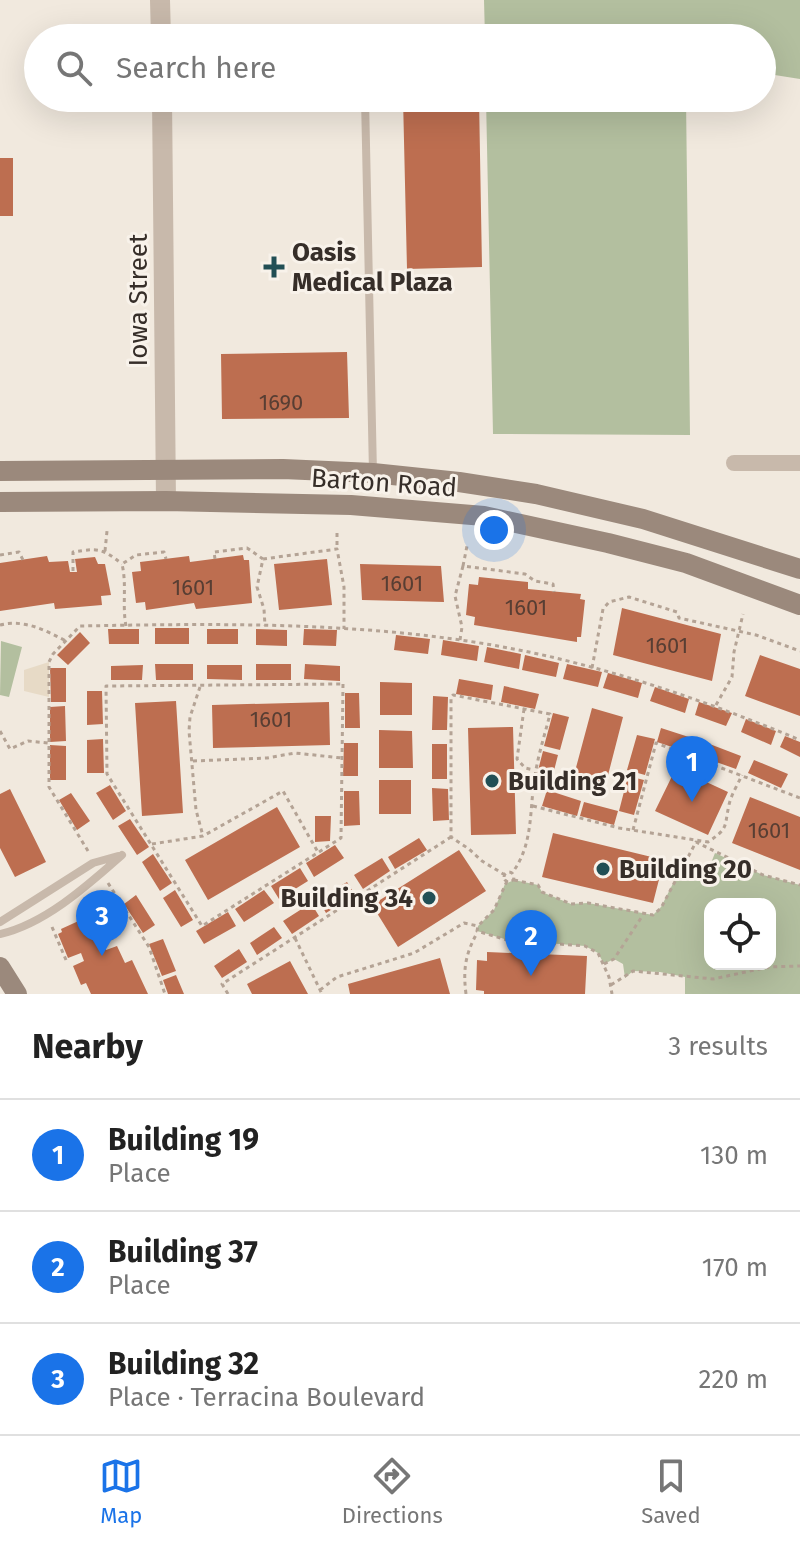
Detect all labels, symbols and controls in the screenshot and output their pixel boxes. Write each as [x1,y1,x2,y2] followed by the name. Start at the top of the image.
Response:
[24,24,776,112] search box
[52,46,96,90] icon: search
[116,50,276,86] text: Search here
[123,233,154,366] street label: Iowa Street
[292,237,453,298] place label: Oasis Medical Plaza
[263,256,285,278] marker: Oasis Medical Plaza
[259,389,303,416] house number: 1690
[310,462,458,504] street label: Barton Road
[474,510,514,550] your location
[381,570,423,597] house number: 1601
[172,574,214,601] house number: 1601
[505,594,547,621] house number: 1601
[646,632,688,659] house number: 1601
[250,706,292,733] house number: 1601
[666,736,718,802] pin: 1
[508,766,637,797] place label: Building 21
[483,772,501,790] marker: Building 21
[748,817,790,844] house number: 1601
[619,854,752,885] place label: Building 20
[594,860,612,878] marker: Building 20
[281,883,413,914] place label: Building 34
[420,889,438,907] marker: Building 34
[76,890,128,956] pin: 3
[704,898,776,970] map controls
[704,898,776,970] button: locate
[505,910,557,976] pin: 2
[32,1026,143,1067] text: Nearby
[668,1031,768,1062] text: 3 results
[108,1122,259,1158] text: Building 19
[52,1140,64,1171] text: 1
[700,1140,768,1171] text: 130 m
[108,1158,171,1189] text: Place
[108,1234,258,1270] text: Building 37
[51,1252,65,1283] text: 2
[702,1252,768,1283] text: 170 m
[108,1270,171,1301] text: Place
[108,1346,259,1382] text: Building 32
[51,1364,65,1395] text: 3
[699,1364,768,1395] text: 220 m
[108,1382,425,1413] text: Place · Terracina Boulevard
[99,1454,143,1529] tab: Map
[342,1454,443,1529] tab: Directions
[641,1454,701,1529] tab: Saved

